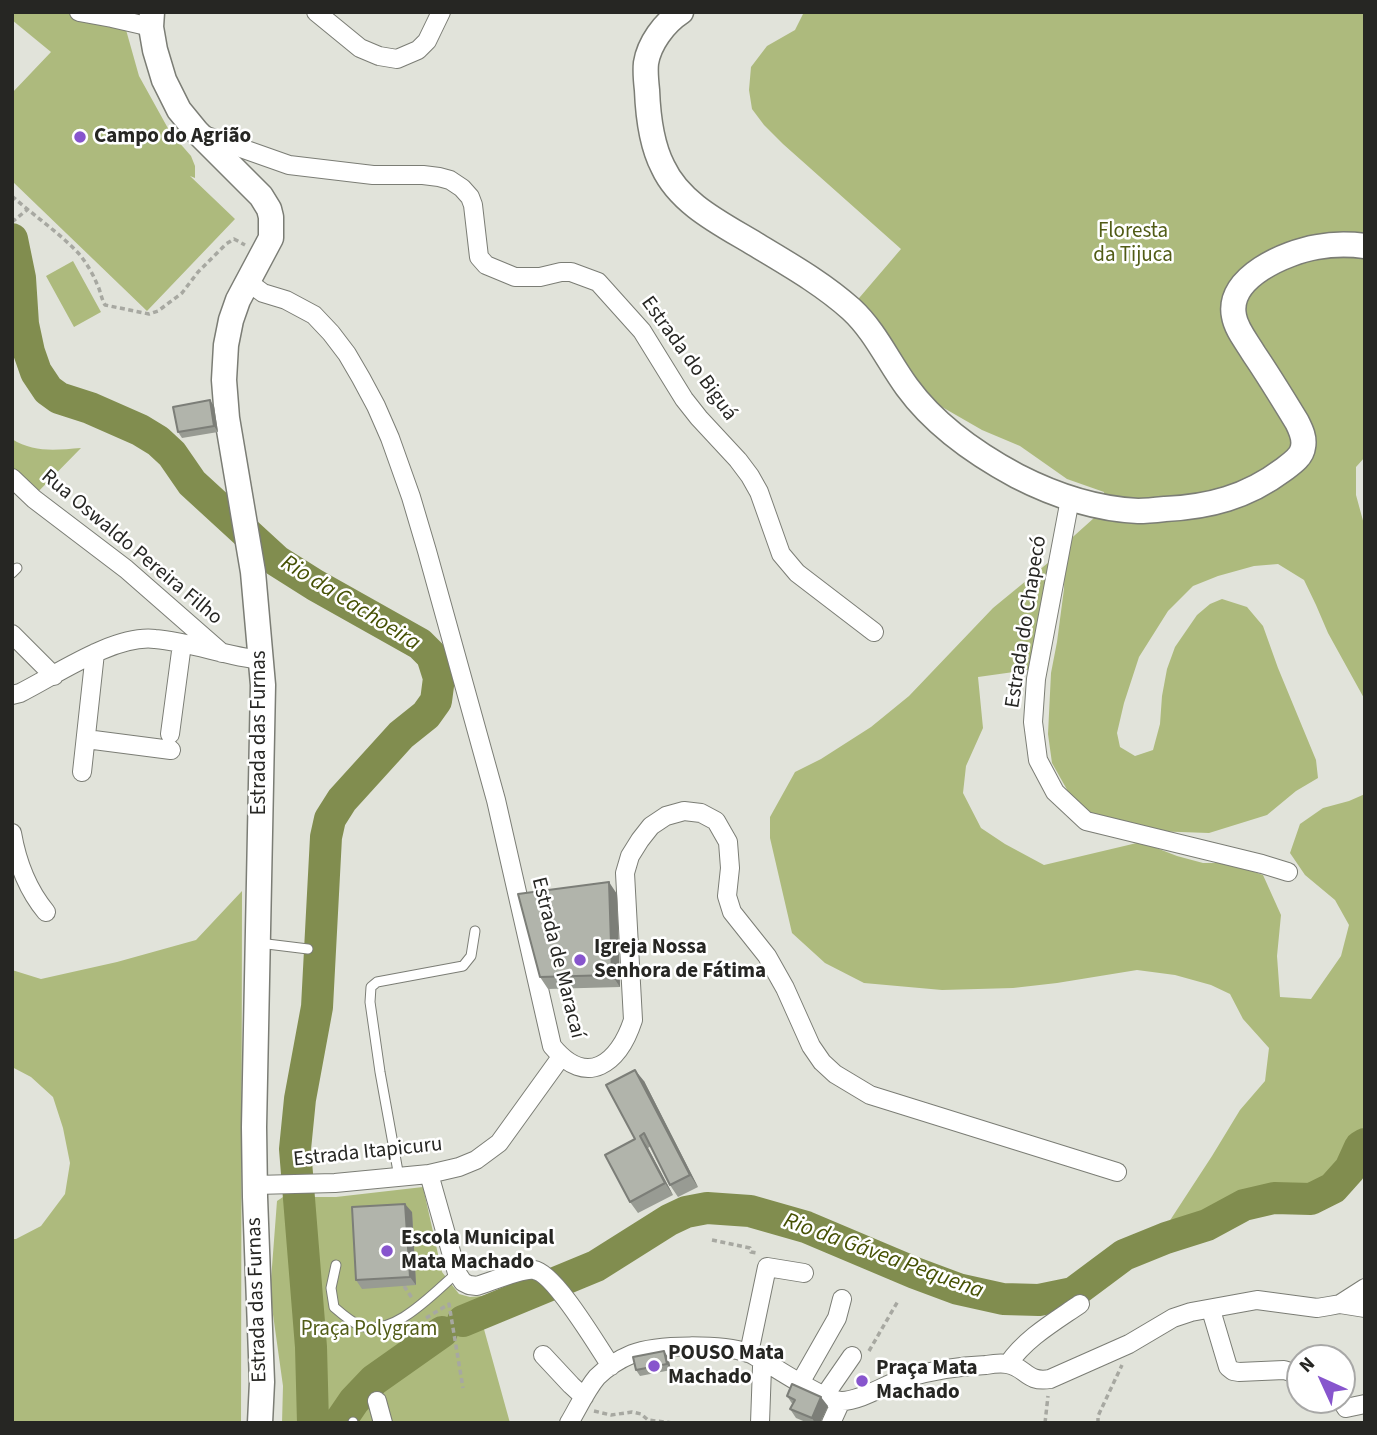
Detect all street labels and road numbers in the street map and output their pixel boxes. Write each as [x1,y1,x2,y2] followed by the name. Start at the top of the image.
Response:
[634,292,742,426] street label: Estrada do Biguá
[35,465,227,631] street label: Rua Oswaldo Pereira Filho
[1001,534,1053,710] street label: Estrada do Chapecó
[247,650,273,816] street label: Estrada das Furnas
[525,875,589,1041] street label: Estrada de Maracaí
[292,1133,444,1173] street label: Estrada Itapicuru
[243,1217,273,1383] street label: Estrada das Furnas

